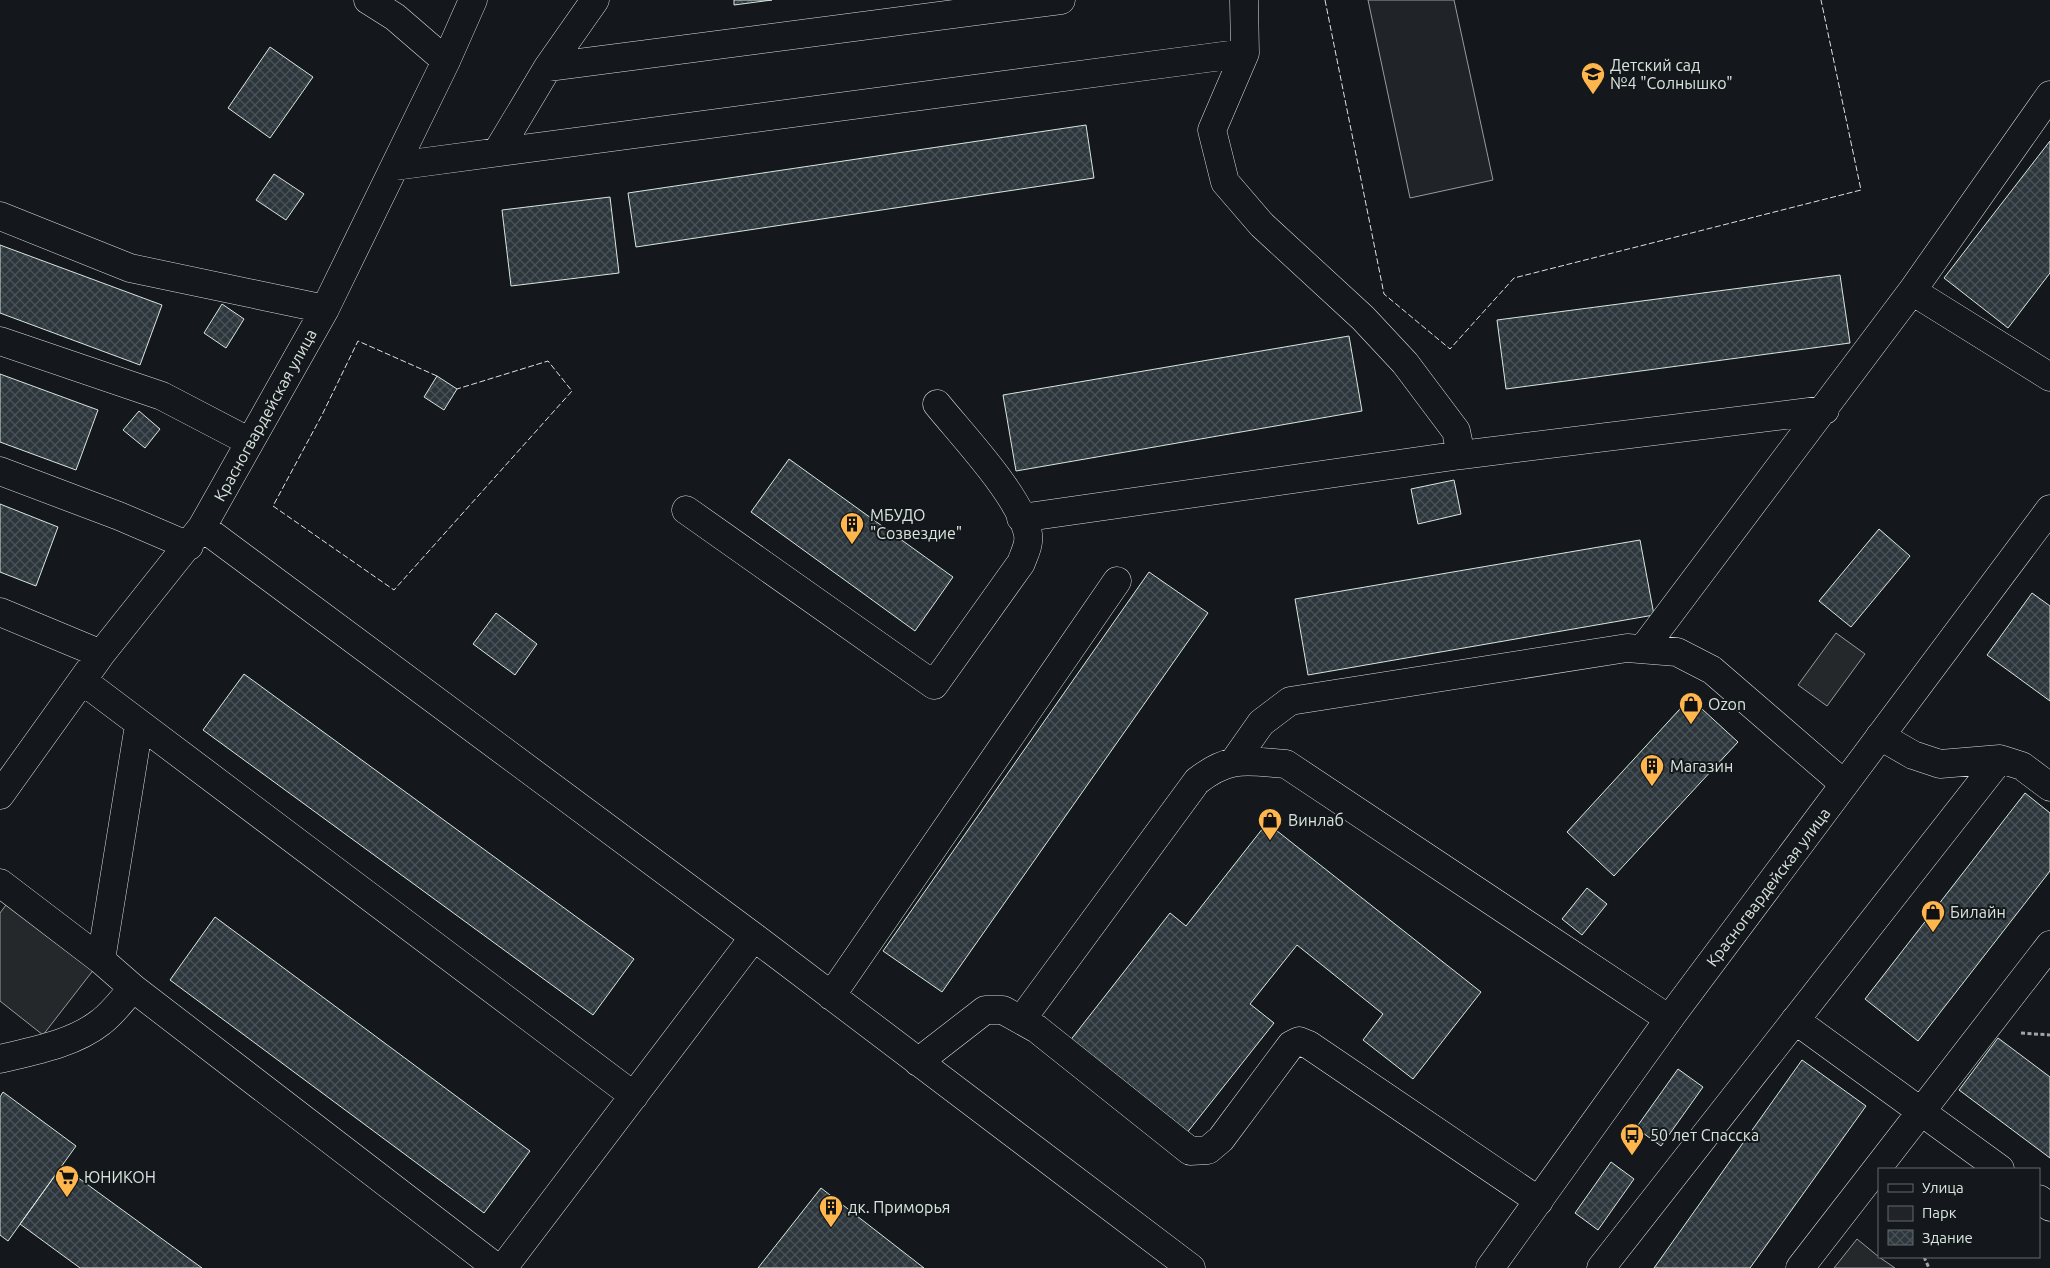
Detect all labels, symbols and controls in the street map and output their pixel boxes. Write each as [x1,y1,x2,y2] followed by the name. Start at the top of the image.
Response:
[1610,56,1733,92] place label: Детский сад №4 "Солнышко"
[1580,61,1606,95] school or university icon: Детский сад №4 "Солнышко"
[210,326,320,504] street label: Красногвардейская улица
[870,506,962,542] place label: МБУДО "Созвездие"
[839,511,865,545] building icon: МБУДО "Созвездие"
[1678,691,1704,725] shop icon: Ozon
[1708,695,1746,713] place label: Ozon
[1639,753,1665,787] building icon: Магазин
[1670,757,1733,775] place label: Магазин
[1702,804,1834,970] street label: Красногвардейская улица
[1257,807,1283,841] shop icon: Винлаб
[1288,811,1344,829] place label: Винлаб
[1920,899,1946,933] shop icon: Билайн
[1950,903,2006,921] place label: Билайн
[1619,1122,1645,1156] bus stop icon: 50 лет Спасска
[1650,1126,1759,1144] place label: 50 лет Спасска
[54,1164,80,1198] supermarket icon: ЮНИКОН
[84,1168,156,1186] place label: ЮНИКОН
[1878,1168,2040,1258] legend
[1922,1179,1964,1196] text: Улица
[818,1194,844,1228] building icon: дк. Приморья
[848,1198,950,1216] place label: дк. Приморья
[1922,1204,1957,1221] text: Парк
[1922,1229,1973,1246] text: Здание

